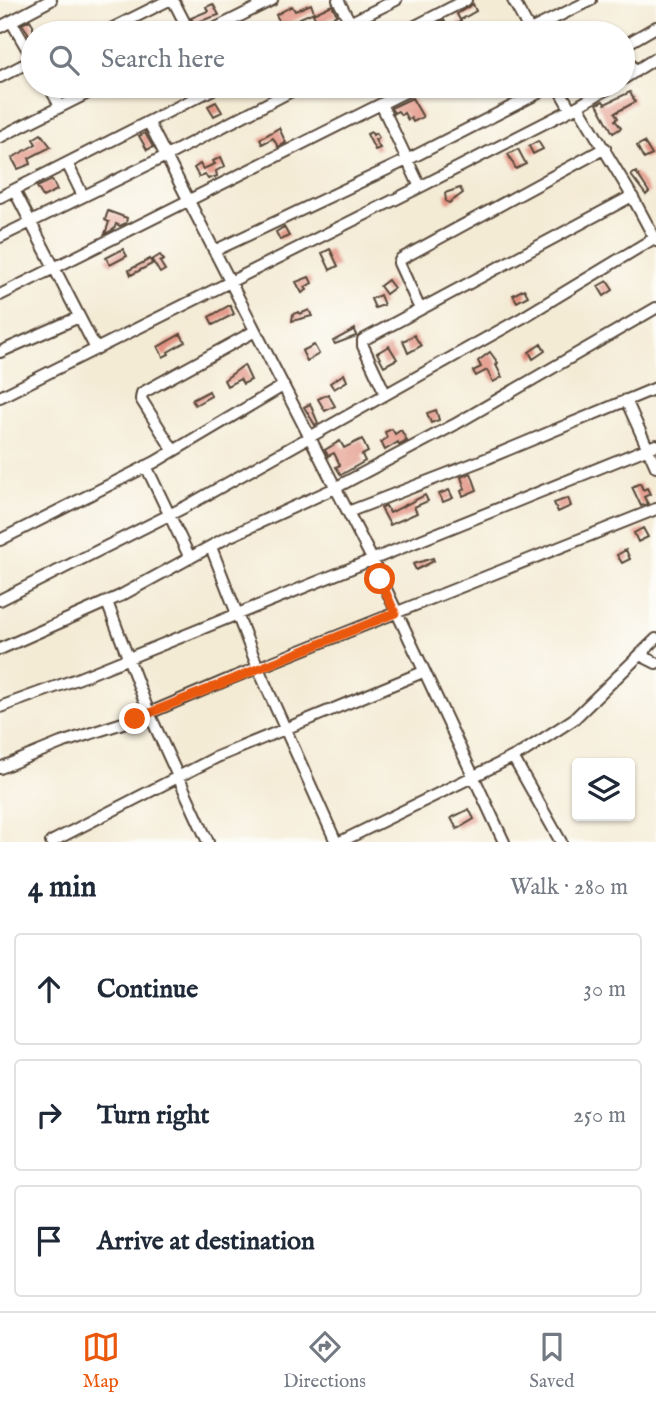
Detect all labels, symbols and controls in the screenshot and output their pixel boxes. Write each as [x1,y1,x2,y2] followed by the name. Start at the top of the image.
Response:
[21,21,635,98] search box
[45,41,83,79] icon: search
[101,43,225,76] text: Search here
[364,563,395,594] route start
[119,703,150,734] route end
[572,758,635,821] map controls
[572,758,635,821] button: layers
[28,869,96,907] text: 4 min
[510,873,628,902] text: Walk · 280 m
[30,970,68,1008] icon: ahead
[97,973,198,1006] text: Continue
[583,975,626,1004] text: 30 m
[30,1096,68,1134] icon: right
[97,1099,210,1132] text: Turn right
[573,1101,626,1130] text: 250 m
[30,1222,68,1260] icon: arrive
[97,1225,315,1258] text: Arrive at destination
[82,1328,120,1394] tab: Map
[283,1328,366,1394] tab: Directions
[529,1328,574,1394] tab: Saved

